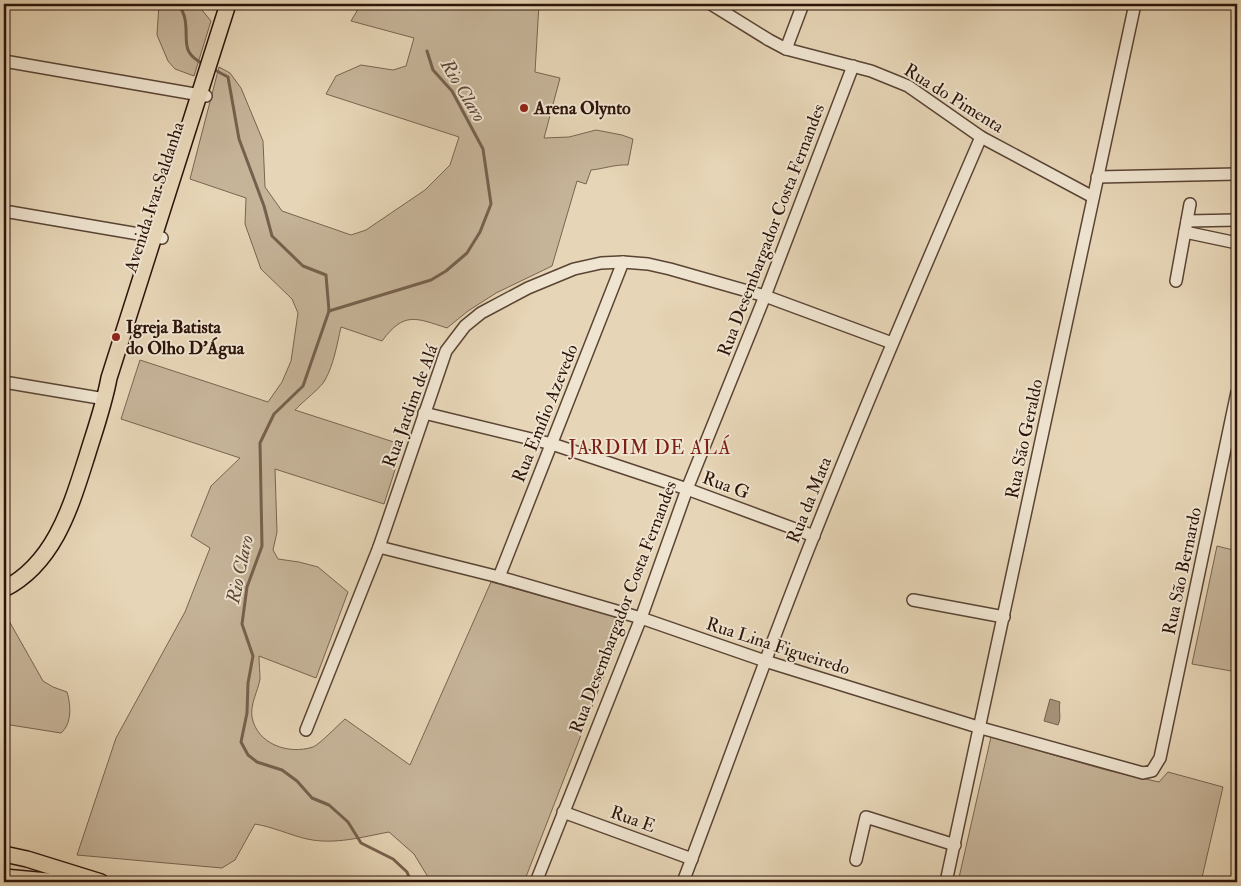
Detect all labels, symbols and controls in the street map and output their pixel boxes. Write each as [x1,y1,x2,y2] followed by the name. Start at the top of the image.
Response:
[434,54,491,127] water label: Rio Claro
[899,59,1009,139] street label: Rua do Pimenta
[533,97,631,120] place label: Arena Olynto
[713,101,830,360] street label: Rua Desembargador Costa Fernandes
[518,102,530,114] marker: Arena Olynto
[119,118,190,276] street label: Avenida Ivar Saldanha
[126,316,245,360] place label: Igreja Batista do Olho D'Água
[110,331,122,343] marker: Igreja Batista do Olho D'Água
[507,340,584,486] street label: Rua Emílio Azevedo
[378,341,444,471] street label: Rua Jardim de Alá
[1001,377,1048,501] street label: Rua São Geraldo
[568,434,731,460] district label: JARDIM DE ALÁ
[782,453,837,547] street label: Rua da Mata
[699,466,752,505] street label: Rua G
[565,478,682,737] street label: Rua Desembargador Costa Fernandes
[1158,505,1207,637] street label: Rua São Bernardo
[221,533,259,607] water label: Rio Claro
[703,612,853,681] street label: Rua Lina Figueiredo
[607,801,658,838] street label: Rua E

